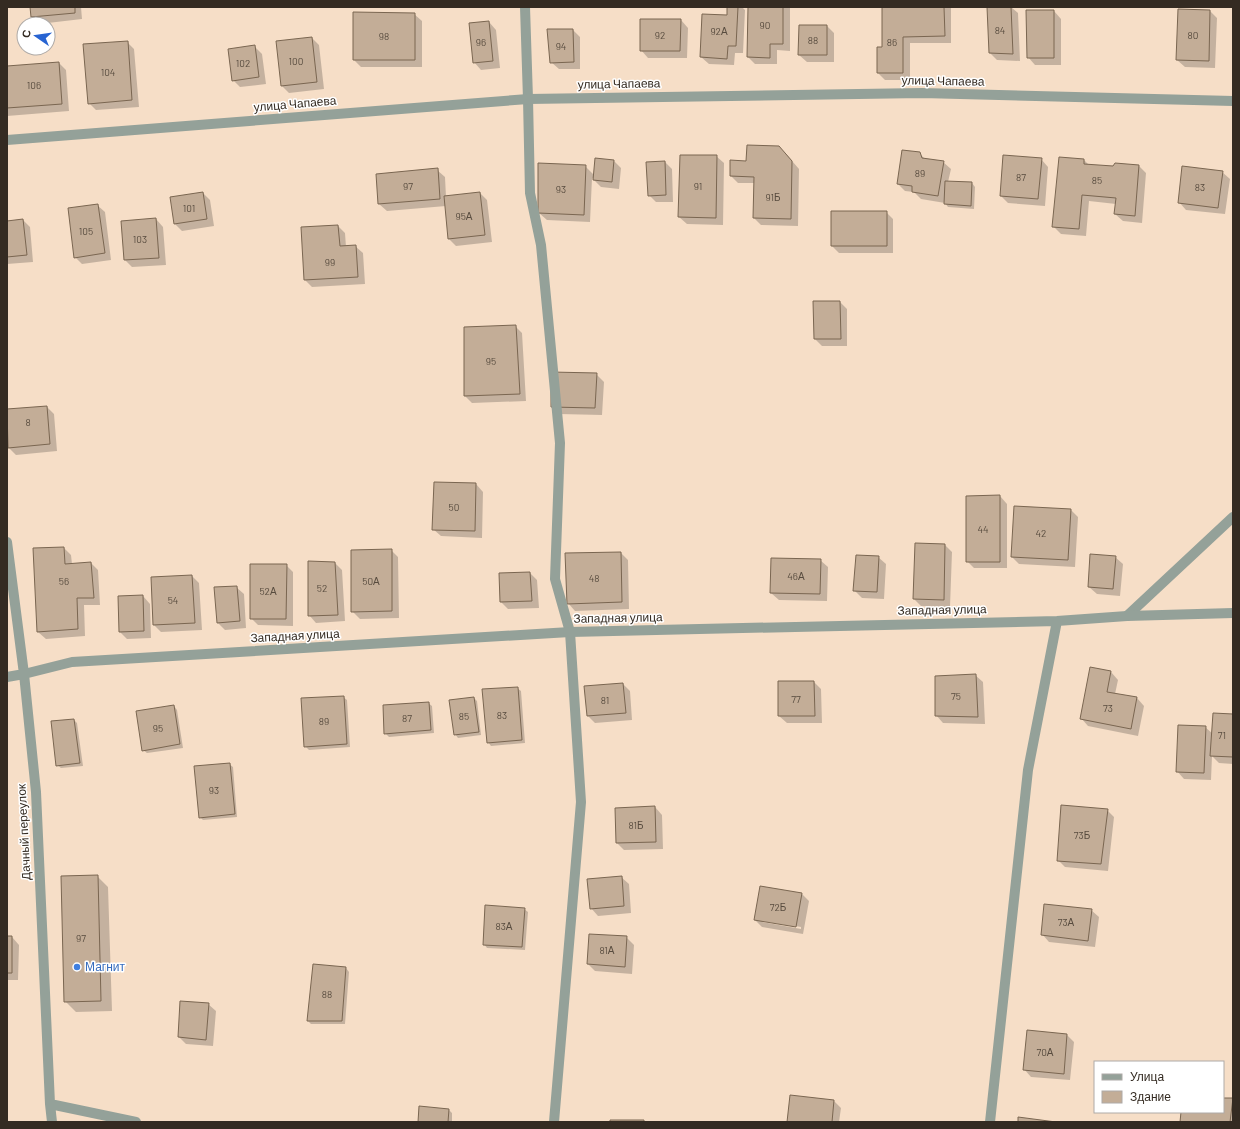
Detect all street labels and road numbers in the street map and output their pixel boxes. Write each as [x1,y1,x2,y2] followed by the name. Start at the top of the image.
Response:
[901,72,985,89] street label: улица Чапаева
[577,75,661,92] street label: улица Чапаева
[253,92,337,115] street label: улица Чапаева
[897,601,987,618] street label: Западная улица
[573,609,663,626] street label: Западная улица
[250,626,340,645] street label: Западная улица
[13,783,34,881] street label: Дачный переулок

